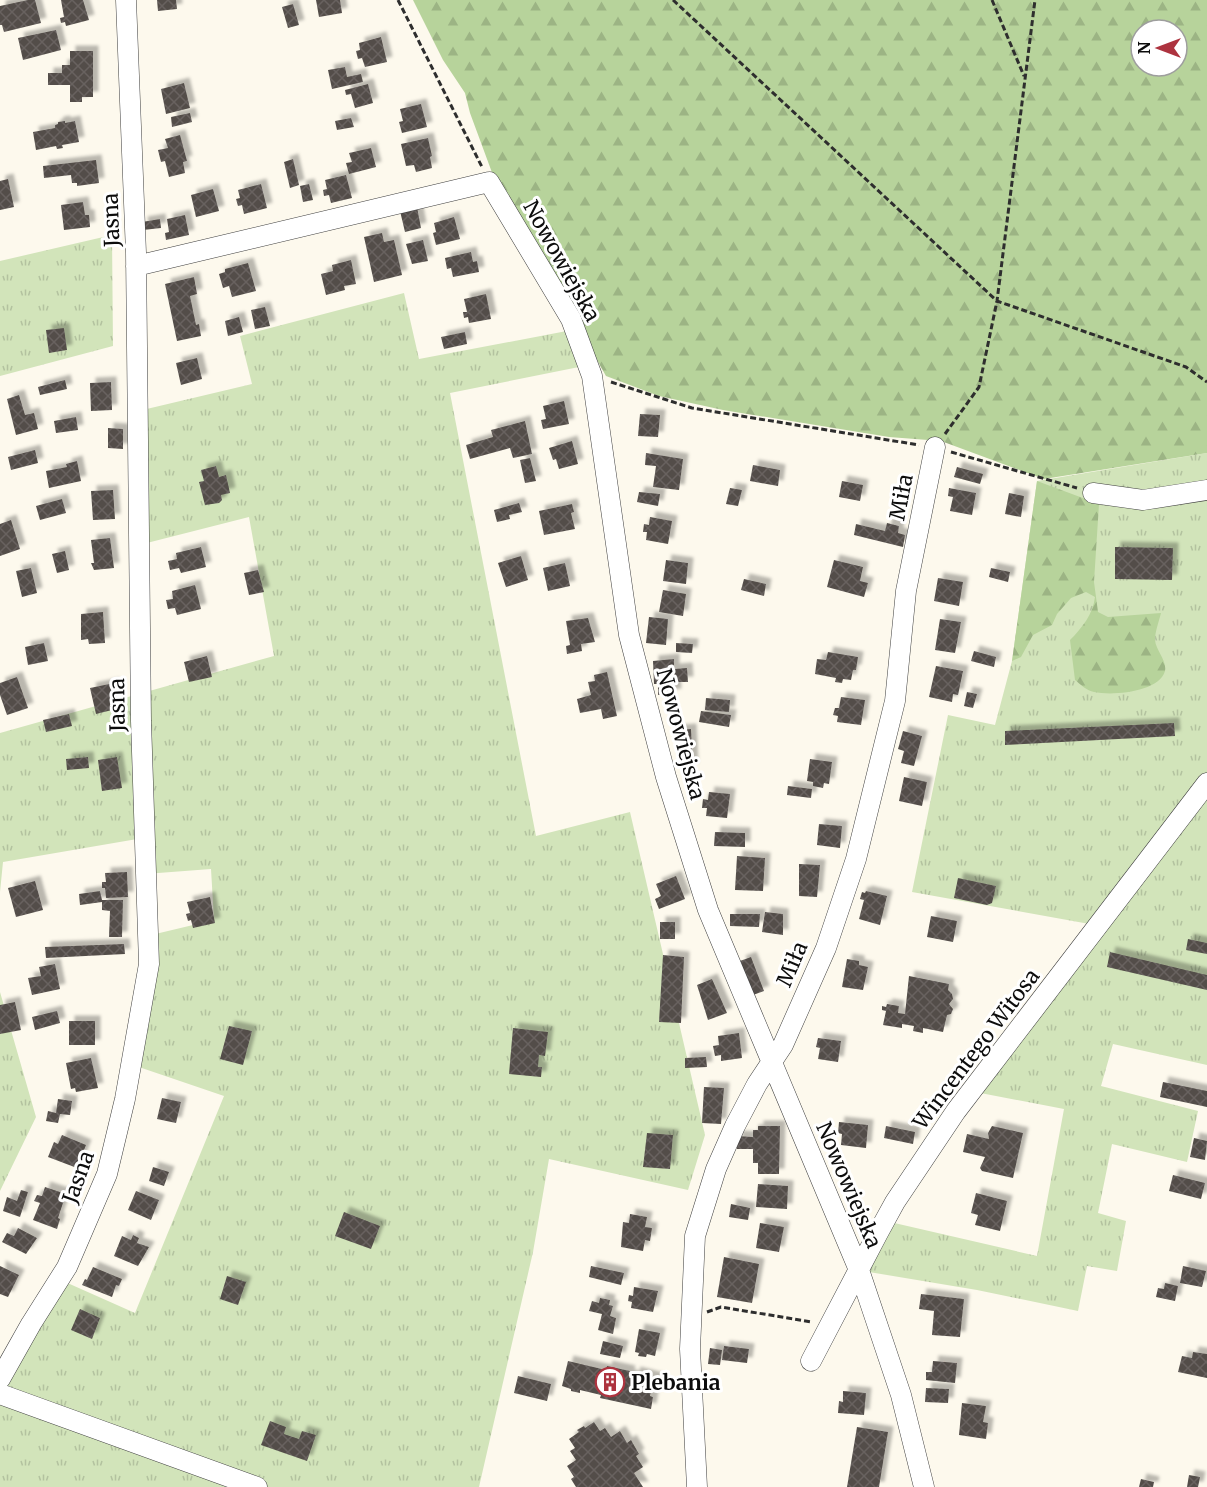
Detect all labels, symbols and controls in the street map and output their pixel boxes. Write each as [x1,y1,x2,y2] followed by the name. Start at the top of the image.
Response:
[1129,18,1189,78] north arrow
[1134,41,1154,54] text: N
[97,193,125,248] street label: Jasna
[518,196,606,326] street label: Nowowiejska
[883,472,919,522] street label: Miła
[651,666,711,802] street label: Nowowiejska
[103,678,131,733] street label: Jasna
[771,937,813,991] street label: Miła
[906,963,1045,1136] street label: Wincentego Witosa
[810,1118,888,1252] street label: Nowowiejska
[56,1147,100,1208] street label: Jasna
[594,1366,626,1398] building icon: Plebania
[631,1369,721,1396] place label: Plebania

